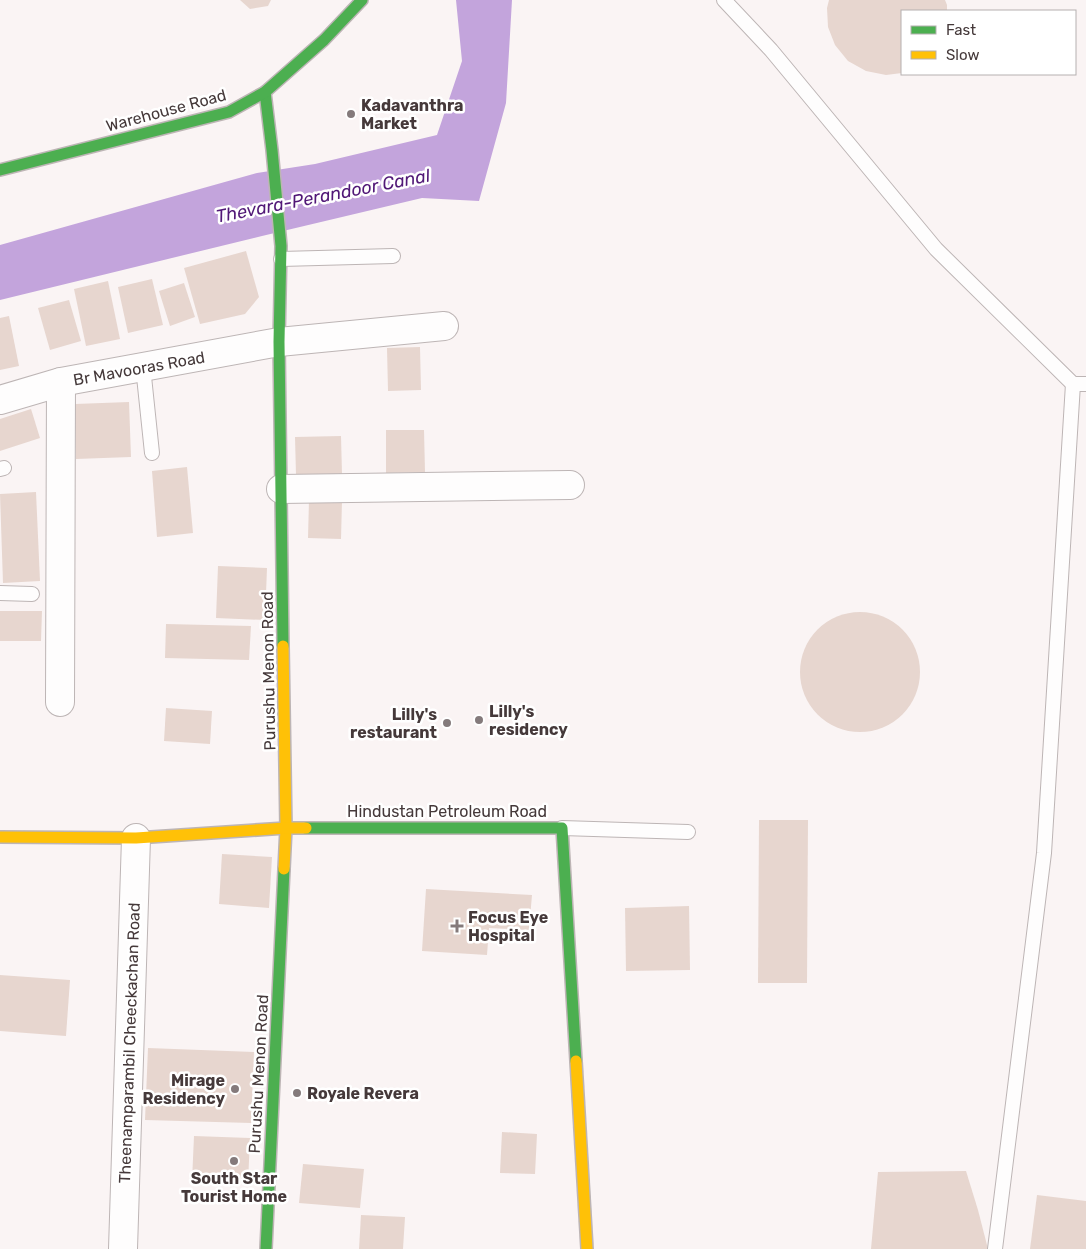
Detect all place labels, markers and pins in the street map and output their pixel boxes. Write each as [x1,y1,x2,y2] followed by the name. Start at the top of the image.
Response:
[361,96,463,133] place label: Kadavanthra Market
[345,108,357,120] marker: Kadavanthra Market
[489,702,568,739] place label: Lilly's residency
[350,705,438,742] place label: Lilly's restaurant
[473,714,485,726] marker: Lilly's residency
[441,717,453,729] marker: Lilly's restaurant
[468,908,548,945] place label: Focus Eye Hospital
[450,919,464,933] marker: Focus Eye Hospital
[143,1071,225,1108] place label: Mirage Residency
[229,1083,241,1095] marker: Mirage Residency
[307,1084,419,1103] place label: Royale Revera
[291,1087,303,1099] marker: Royale Revera
[228,1155,240,1167] marker: South Star Tourist Home
[181,1169,287,1206] place label: South Star Tourist Home

